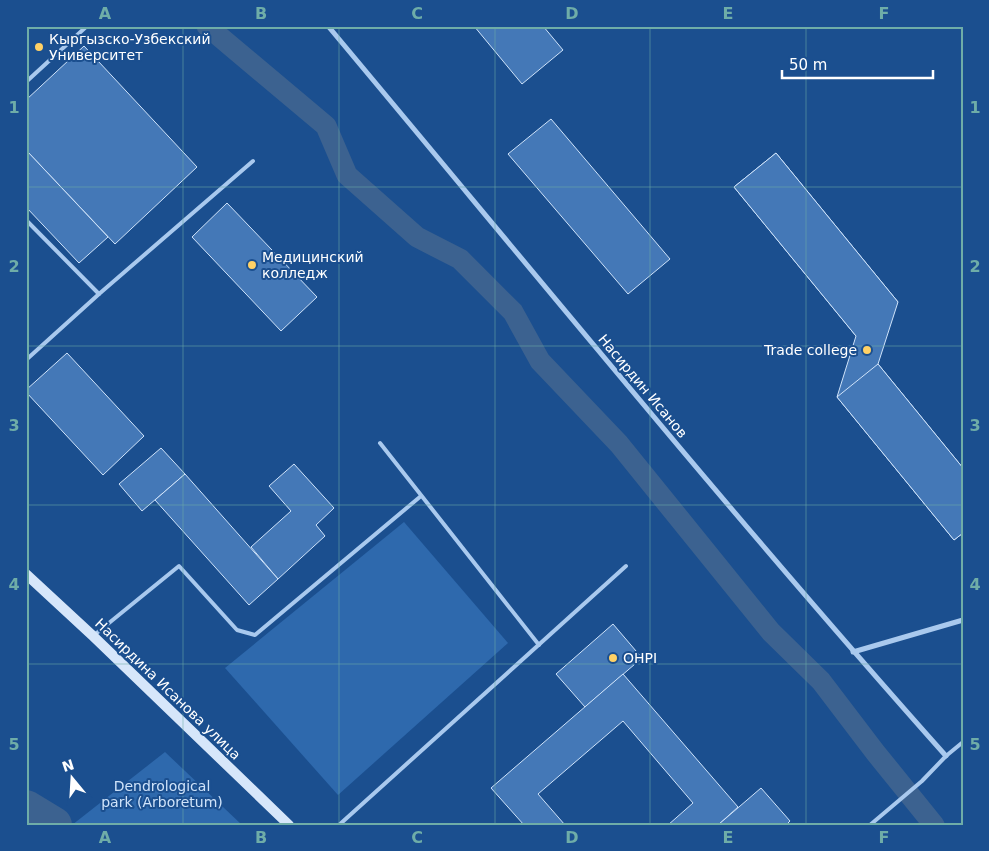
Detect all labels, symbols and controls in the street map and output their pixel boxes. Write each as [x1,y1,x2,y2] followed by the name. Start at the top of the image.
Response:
[99,4,112,23] text: A
[255,4,267,23] text: B
[411,4,423,23] text: C
[565,4,579,23] text: D
[723,4,733,23] text: E
[879,4,889,23] text: F
[49,31,211,63] place label: Кыргызско-Узбекский Университет
[33,41,45,53] marker: Кыргызско-Узбекский Университет
[782,48,933,80] scale bar
[789,56,827,74] text: 50 m
[8,98,20,117] text: 1
[969,98,981,117] text: 1
[262,249,364,281] place label: Медицинский колледж
[8,257,20,276] text: 2
[969,257,981,276] text: 2
[246,259,258,271] marker: Медицинский колледж
[595,331,691,441] street label: Насирдин Исанов
[763,342,857,358] place label: Trade college
[861,344,873,356] marker: Trade college
[8,416,20,435] text: 3
[969,416,981,435] text: 3
[8,575,20,594] text: 4
[969,575,981,594] text: 4
[92,615,244,763] street label: Насирдина Исанова улица
[623,650,657,666] place label: OHPI
[607,652,619,664] marker: OHPI
[8,735,20,754] text: 5
[969,735,981,754] text: 5
[48,754,98,804] north arrow
[60,756,76,775] text: N
[101,778,223,810] park label: Dendrological park (Arboretum)
[99,828,112,847] text: A
[255,828,267,847] text: B
[411,828,423,847] text: C
[565,828,579,847] text: D
[723,828,733,847] text: E
[879,828,889,847] text: F

